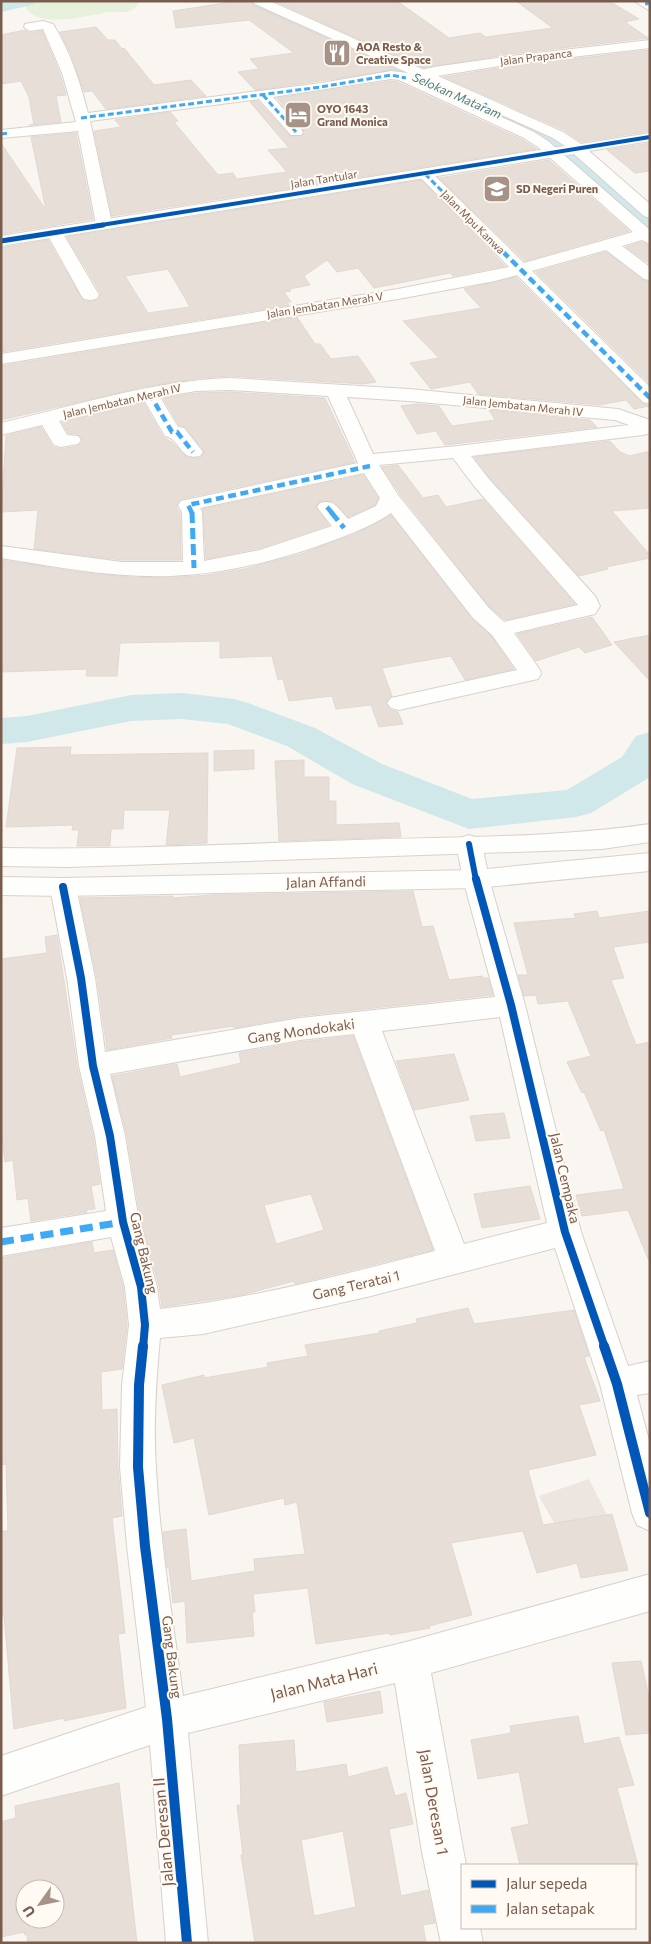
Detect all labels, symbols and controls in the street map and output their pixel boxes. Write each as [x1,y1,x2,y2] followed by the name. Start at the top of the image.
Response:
[322,38,352,68] restaurant icon: AOA Resto & Creative Space
[356,40,431,66] place label: AOA Resto & Creative Space
[499,46,573,68] street label: Jalan Prapanca
[411,69,504,121] water label: Selokan Mataram
[283,100,313,130] hotel icon: OYO 1643 Grand Monica
[317,102,388,128] place label: OYO 1643 Grand Monica
[289,167,359,191] street label: Jalan Tantular
[482,174,512,204] school or university icon: SD Negeri Puren
[516,182,598,195] place label: SD Negeri Puren
[438,187,508,257] street label: Jalan Mpu Kanwa
[266,289,385,321] street label: Jalan Jembatan Merah V
[62,380,183,421] street label: Jalan Jembatan Merah IV
[462,393,584,419] street label: Jalan Jembatan Merah IV
[286,872,366,891] street label: Jalan Affandi
[246,1015,356,1046] street label: Gang Mondokaki
[547,1131,584,1225] street label: Jalan Cempaka
[127,1210,162,1296] street label: Gang Bakung
[310,1266,401,1303] street label: Gang Teratai 1
[159,1615,186,1700] street label: Gang Bakung
[268,1658,380,1703] street label: Jalan Mata Hari
[416,1747,453,1856] street label: Jalan Deresan 1
[148,1777,177,1887] street label: Jalan Deresan II
[461,1864,636,1929] legend
[506,1874,587,1892] text: Jalur sepeda
[15,1879,65,1929] north arrow
[506,1899,595,1917] text: Jalan setapak
[19,1902,39,1920] text: U

